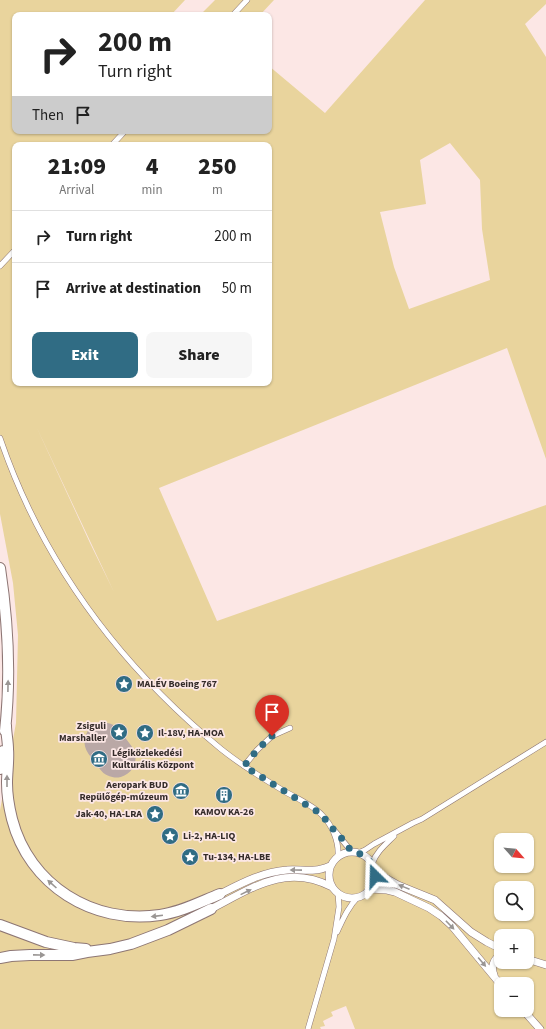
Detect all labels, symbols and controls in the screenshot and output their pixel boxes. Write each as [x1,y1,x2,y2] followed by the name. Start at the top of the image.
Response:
[98,22,172,62] text: 200 m
[32,28,84,80] icon: right
[98,59,172,84] text: Turn right
[72,104,94,126] icon: arrive
[32,105,64,126] text: Then
[47,149,106,184] text: 21:09
[146,149,159,184] text: 4
[198,149,237,184] text: 250
[59,181,94,199] text: Arrival
[142,181,163,199] text: min
[212,181,223,199] text: m
[32,226,54,248] icon: right
[66,226,132,247] text: Turn right
[214,226,252,247] text: 200 m
[32,278,54,300] icon: arrive
[66,278,201,299] text: Arrive at destination
[222,278,252,299] text: 50 m
[32,332,138,378] button: Exit
[146,332,252,378] button: Share
[114,674,134,694] place icon: MALÉV Boeing 767
[137,677,217,691] place label: MALÉV Boeing 767
[4,680,11,692] one-way arrow
[255,695,289,736] pin
[261,701,283,723] icon: arrive
[59,719,106,745] place label: Zsiguli Marshaller
[109,722,129,742] place icon: Zsiguli Marshaller
[135,723,155,743] place icon: Il-18V, HA-MOA
[158,726,224,740] place label: Il-18V, HA-MOA
[112,746,194,772] place label: Légiközlekedési Kulturális Központ
[89,749,109,769] museum icon: Légiközlekedési Kulturális Központ
[4,774,10,787] one-way arrow
[79,778,168,804] place label: Aeropark BUD Repülőgép-múzeum
[171,781,191,801] museum icon: Aeropark BUD Repülőgép-múzeum
[214,785,234,805] building icon: KAMOV KA-26
[145,804,165,824] place icon: Jak-40, HA-LRA
[194,805,254,819] place label: KAMOV KA-26
[75,807,142,821] place label: Jak-40, HA-LRA
[160,826,180,846] place icon: Li-2, HA-LIQ
[183,829,236,843] place label: Li-2, HA-LIQ
[494,833,534,873] north arrow
[494,833,534,1017] map controls
[180,847,200,867] place icon: Tu-134, HA-LBE
[203,850,270,864] place label: Tu-134, HA-LBE
[354,855,396,897] position arrow
[289,867,302,873] one-way arrow
[48,880,57,889] one-way arrow
[494,881,534,921] button: search
[398,884,410,890] one-way arrow
[241,888,252,895] one-way arrow
[150,912,163,919] one-way arrow
[445,920,455,930] one-way arrow
[494,929,534,969] button: +
[33,952,46,958] one-way arrow
[477,956,486,967] one-way arrow
[494,977,534,1017] button: −

